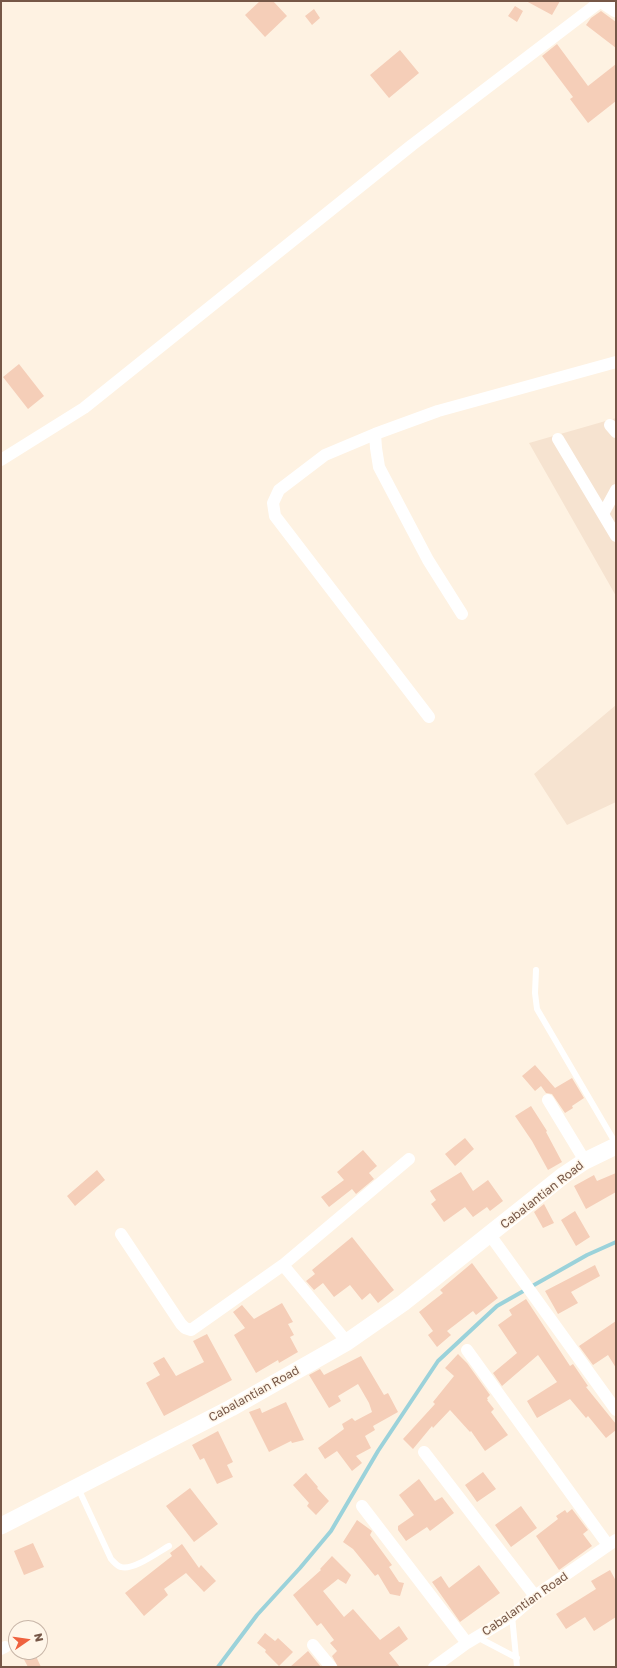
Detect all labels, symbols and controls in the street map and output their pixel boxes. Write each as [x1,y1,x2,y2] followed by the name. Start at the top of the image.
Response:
[498,1158,586,1232] street label: Cabalantian Road
[206,1363,302,1425] street label: Cabalantian Road
[479,1569,571,1639] street label: Cabalantian Road
[8,1620,48,1660] north arrow
[32,1632,46,1643] text: N

